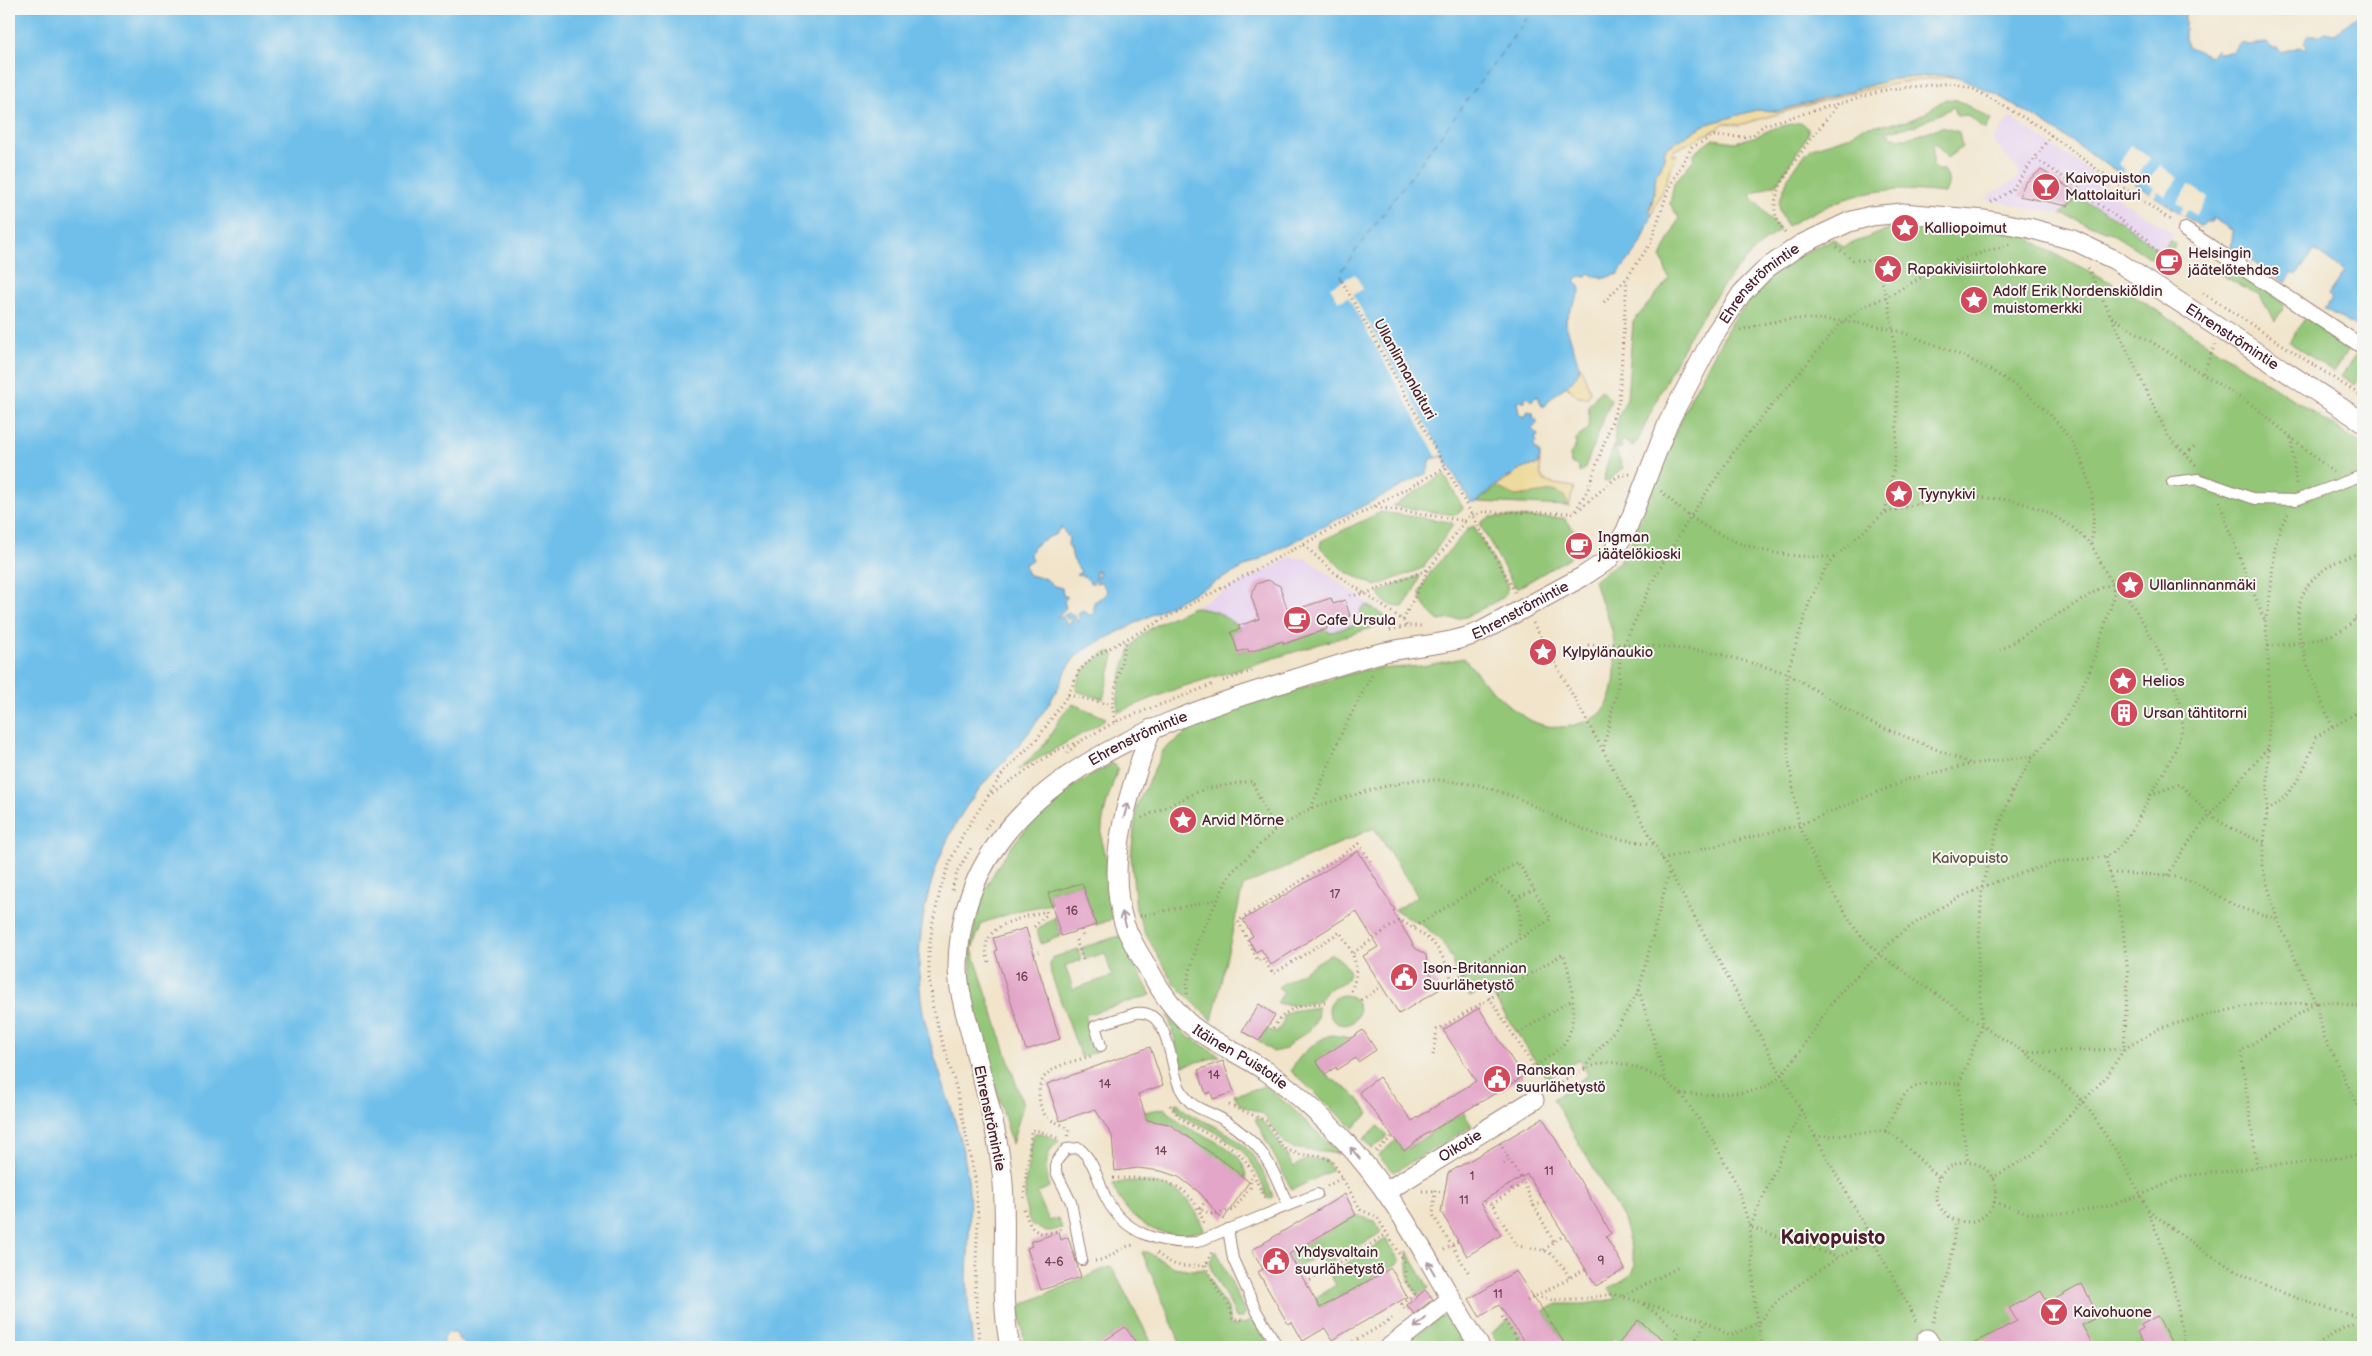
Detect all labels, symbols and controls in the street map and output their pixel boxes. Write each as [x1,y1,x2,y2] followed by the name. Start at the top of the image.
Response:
[2065,169,2151,205] place label: Kaivopuiston Mattolaituri
[2031,172,2061,202] bar icon: Kaivopuiston Mattolaituri
[1890,213,1920,243] place icon: Kalliopoimut
[1924,219,2007,238] place label: Kalliopoimut
[1715,239,1804,328] street label: Ehrenströmintie
[2187,244,2280,280] place label: Helsingin jäätelötehdas
[2154,247,2184,277] cafe icon: Helsingin jäätelötehdas
[1873,254,1903,284] place icon: Rapakivisiirtolohkare
[1907,260,2047,279] place label: Rapakivisiirtolohkare
[1993,282,2163,318] place label: Adolf Erik Nordenskiöldin muistomerkki
[1959,285,1989,315] place icon: Adolf Erik Nordenskiöldin muistomerkki
[2182,300,2282,375] street label: Ehrenströmintie
[1369,316,1440,423] street label: Ullanlinnanlaituri
[1884,479,1914,509] place icon: Tyynykivi
[1918,485,1976,504] place label: Tyynykivi
[1597,528,1681,564] place label: Ingman jäätelökioski
[1564,531,1594,561] cafe icon: Ingman jäätelökioski
[2115,570,2145,600] place icon: Ullanlinnanmäki
[2149,576,2256,595] place label: Ullanlinnanmäki
[1469,577,1572,644] street label: Ehrenströmintie
[1282,605,1312,635] cafe icon: Cafe Ursula
[1316,611,1396,630] place label: Cafe Ursula
[1528,637,1558,667] place icon: Kylpylänaukio
[1562,643,1653,662] place label: Kylpylänaukio
[2108,666,2138,696] place icon: Helios
[2142,672,2185,691] place label: Helios
[2109,698,2139,728] building icon: Ursan tähtitorni
[2143,704,2247,723] place label: Ursan tähtitorni
[1085,707,1191,771] street label: Ehrenströmintie
[1122,803,1132,819] one-way arrow
[1168,805,1198,835] place icon: Arvid Mörne
[1202,811,1284,830] place label: Arvid Mörne
[1931,849,2009,868] park label: Kaivopuisto
[1330,887,1340,902] house number: 17
[1066,904,1078,919] house number: 16
[1119,911,1129,927] one-way arrow
[1423,959,1527,995] place label: Ison-Britannian Suurlähetystö
[1389,962,1419,992] public building icon: Ison-Britannian Suurlähetystö
[1016,970,1028,985] house number: 16
[1188,1021,1292,1094] street label: Itäinen Puistotie
[1516,1061,1606,1097] place label: Ranskan suurlähetystö
[969,1063,1010,1173] street label: Ehrenströmintie
[1482,1064,1512,1094] public building icon: Ranskan suurlähetystö
[1208,1068,1221,1083] house number: 14
[1099,1077,1112,1092] house number: 14
[1435,1126,1486,1167] street label: Oikotie
[1155,1144,1168,1159] house number: 14
[1349,1147,1361,1160] one-way arrow
[1544,1164,1554,1179] house number: 11
[1470,1169,1474,1184] house number: 1
[1459,1193,1469,1208] house number: 11
[1781,1226,1885,1250] district label: Kaivopuisto
[1294,1243,1385,1279] place label: Yhdysvaltain suurlähetystö
[1261,1246,1291,1276] public building icon: Yhdysvaltain suurlähetystö
[1598,1254,1605,1269] house number: 9
[1044,1255,1064,1270] house number: 4-6
[1426,1261,1436,1275] one-way arrow
[1493,1287,1503,1302] house number: 11
[2039,1297,2069,1327] bar icon: Kaivohuone
[2073,1303,2152,1322] place label: Kaivohuone
[1414,1318,1427,1329] one-way arrow

